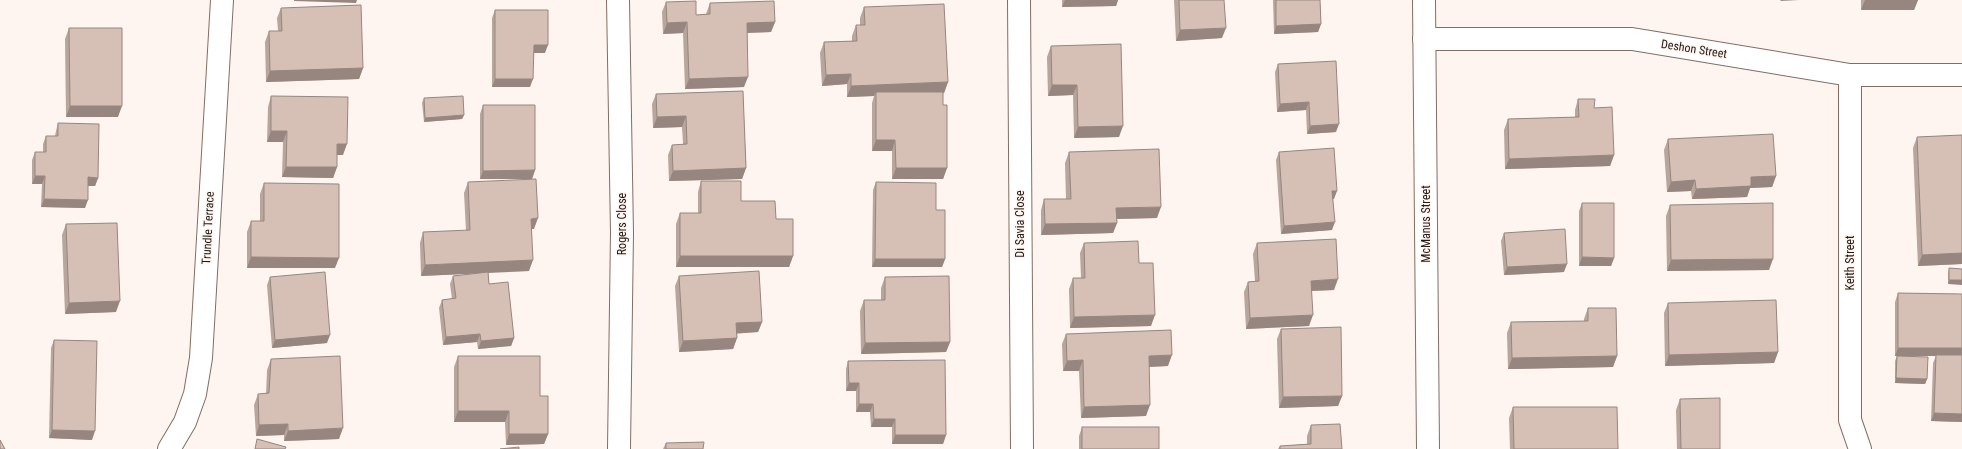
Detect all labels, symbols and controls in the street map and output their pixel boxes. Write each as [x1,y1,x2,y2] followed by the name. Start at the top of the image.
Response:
[1660,37,1728,61] street label: Deshon Street
[1419,185,1433,263] street label: McManus Street
[1013,190,1027,258] street label: Di Savia Close
[199,191,217,265] street label: Trundle Terrace
[615,192,629,255] street label: Rogers Close
[1843,235,1857,291] street label: Keith Street

